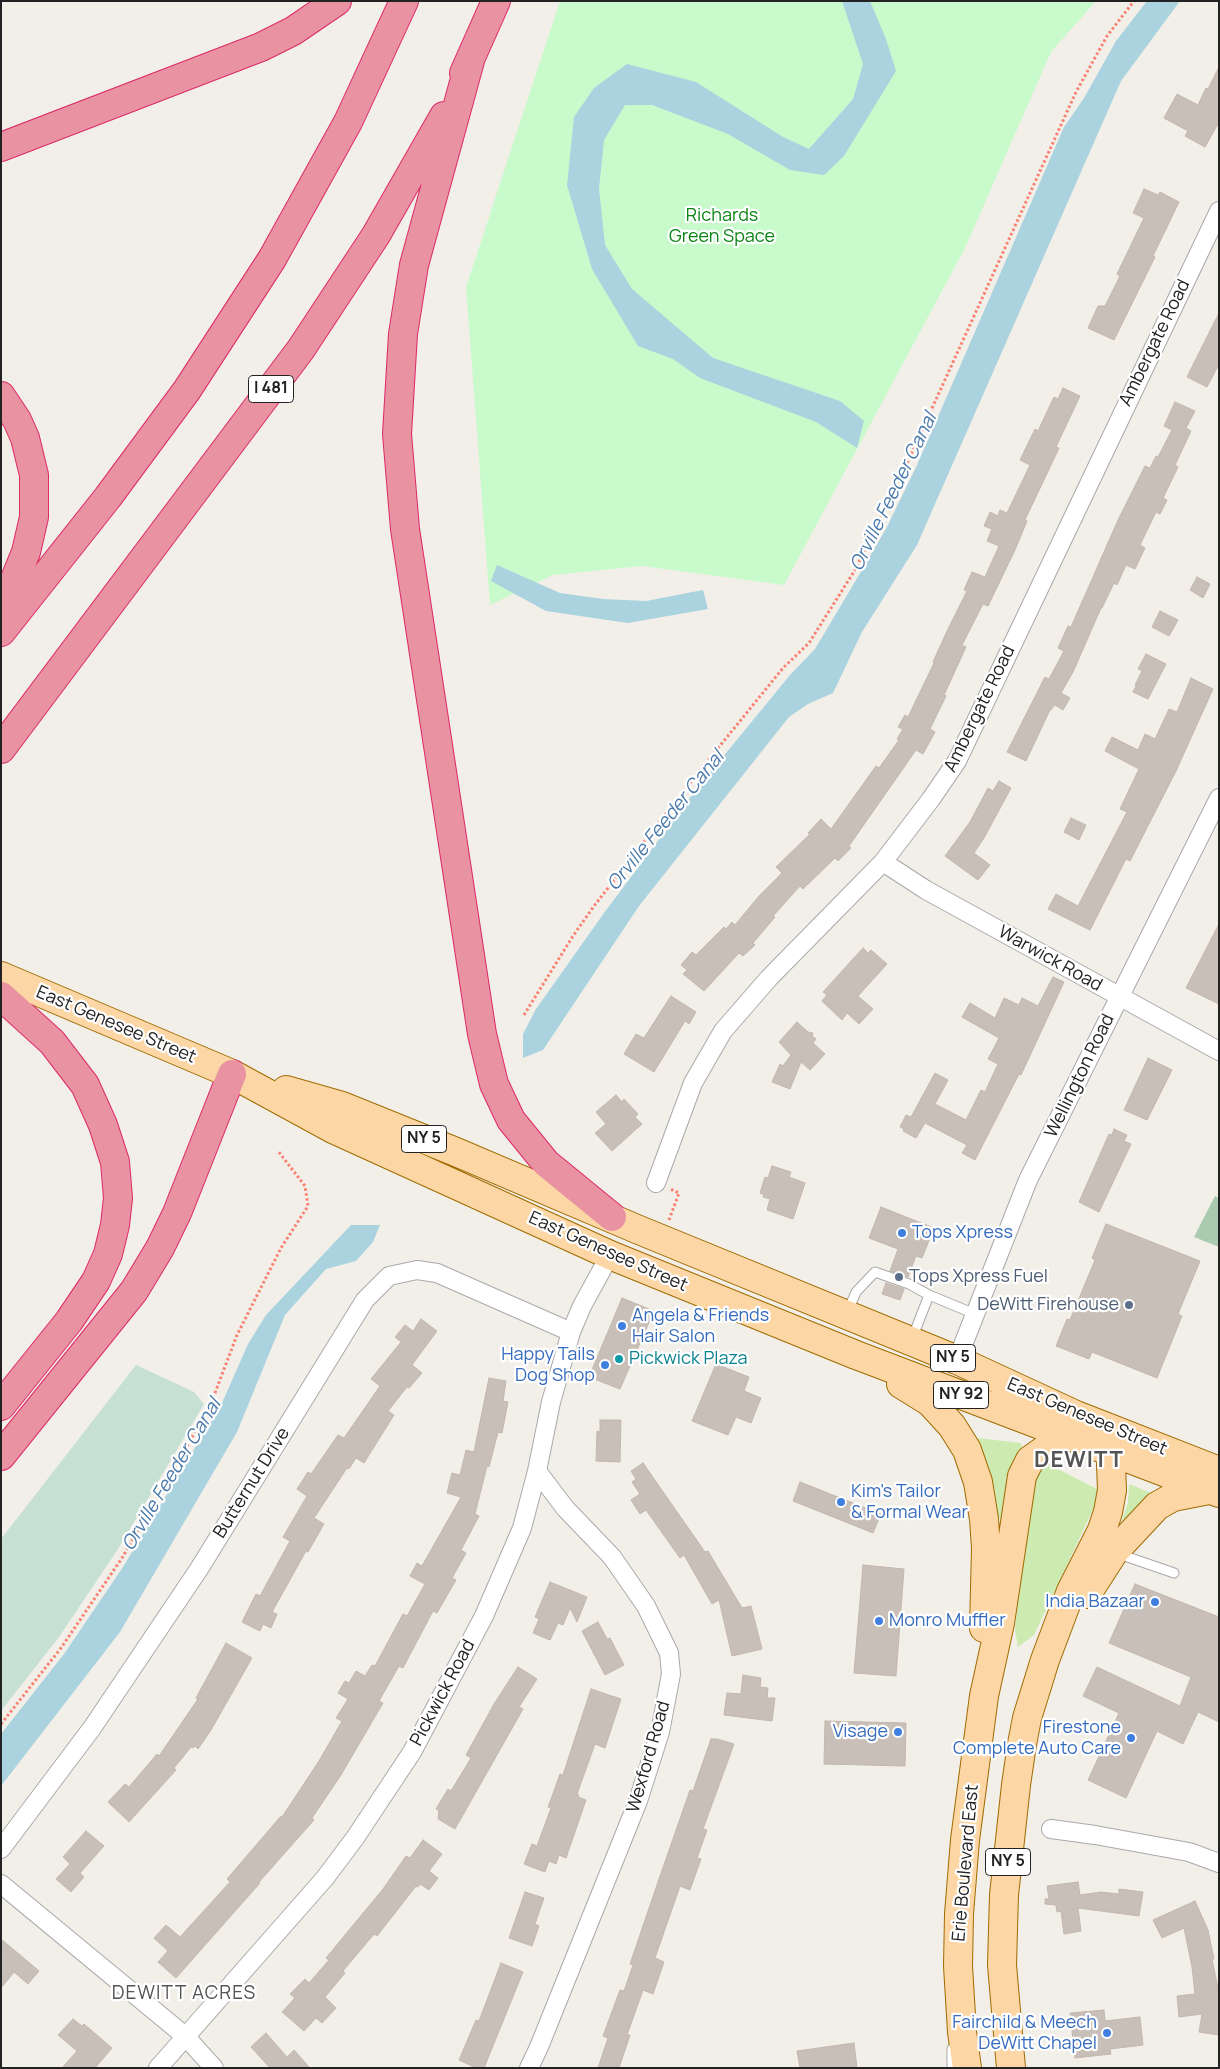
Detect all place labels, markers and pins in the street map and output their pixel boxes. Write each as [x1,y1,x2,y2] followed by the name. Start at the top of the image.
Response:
[912,1222,1013,1244] place label: Tops Xpress
[896,1227,908,1239] marker: Tops Xpress
[909,1266,1048,1288] place label: Tops Xpress Fuel
[893,1271,905,1283] marker: Tops Xpress Fuel
[977,1294,1119,1316] place label: DeWitt Firehouse
[1123,1299,1135,1311] marker: DeWitt Firehouse
[632,1305,769,1348] place label: Angela & Friends Hair Salon
[616,1320,628,1332] marker: Angela & Friends Hair Salon
[501,1344,595,1386] place label: Happy Tails Dog Shop
[629,1348,748,1370] place label: Pickwick Plaza
[613,1353,625,1365] marker: Pickwick Plaza
[599,1359,611,1371] marker: Happy Tails Dog Shop
[851,1481,968,1524] place label: Kim's Tailor & Formal Wear
[835,1496,847,1508] marker: Kim's Tailor & Formal Wear
[1045,1591,1145,1613] place label: India Bazaar
[1149,1596,1161,1608] marker: India Bazaar
[889,1610,1006,1632] place label: Monro Muffler
[873,1615,885,1627] marker: Monro Muffler
[953,1717,1121,1760] place label: Firestone Complete Auto Care
[833,1721,888,1743] place label: Visage
[892,1726,904,1738] marker: Visage
[1125,1732,1137,1744] marker: Firestone Complete Auto Care
[952,2012,1097,2054] place label: Fairchild & Meech DeWitt Chapel
[1101,2027,1113,2039] marker: Fairchild & Meech DeWitt Chapel

